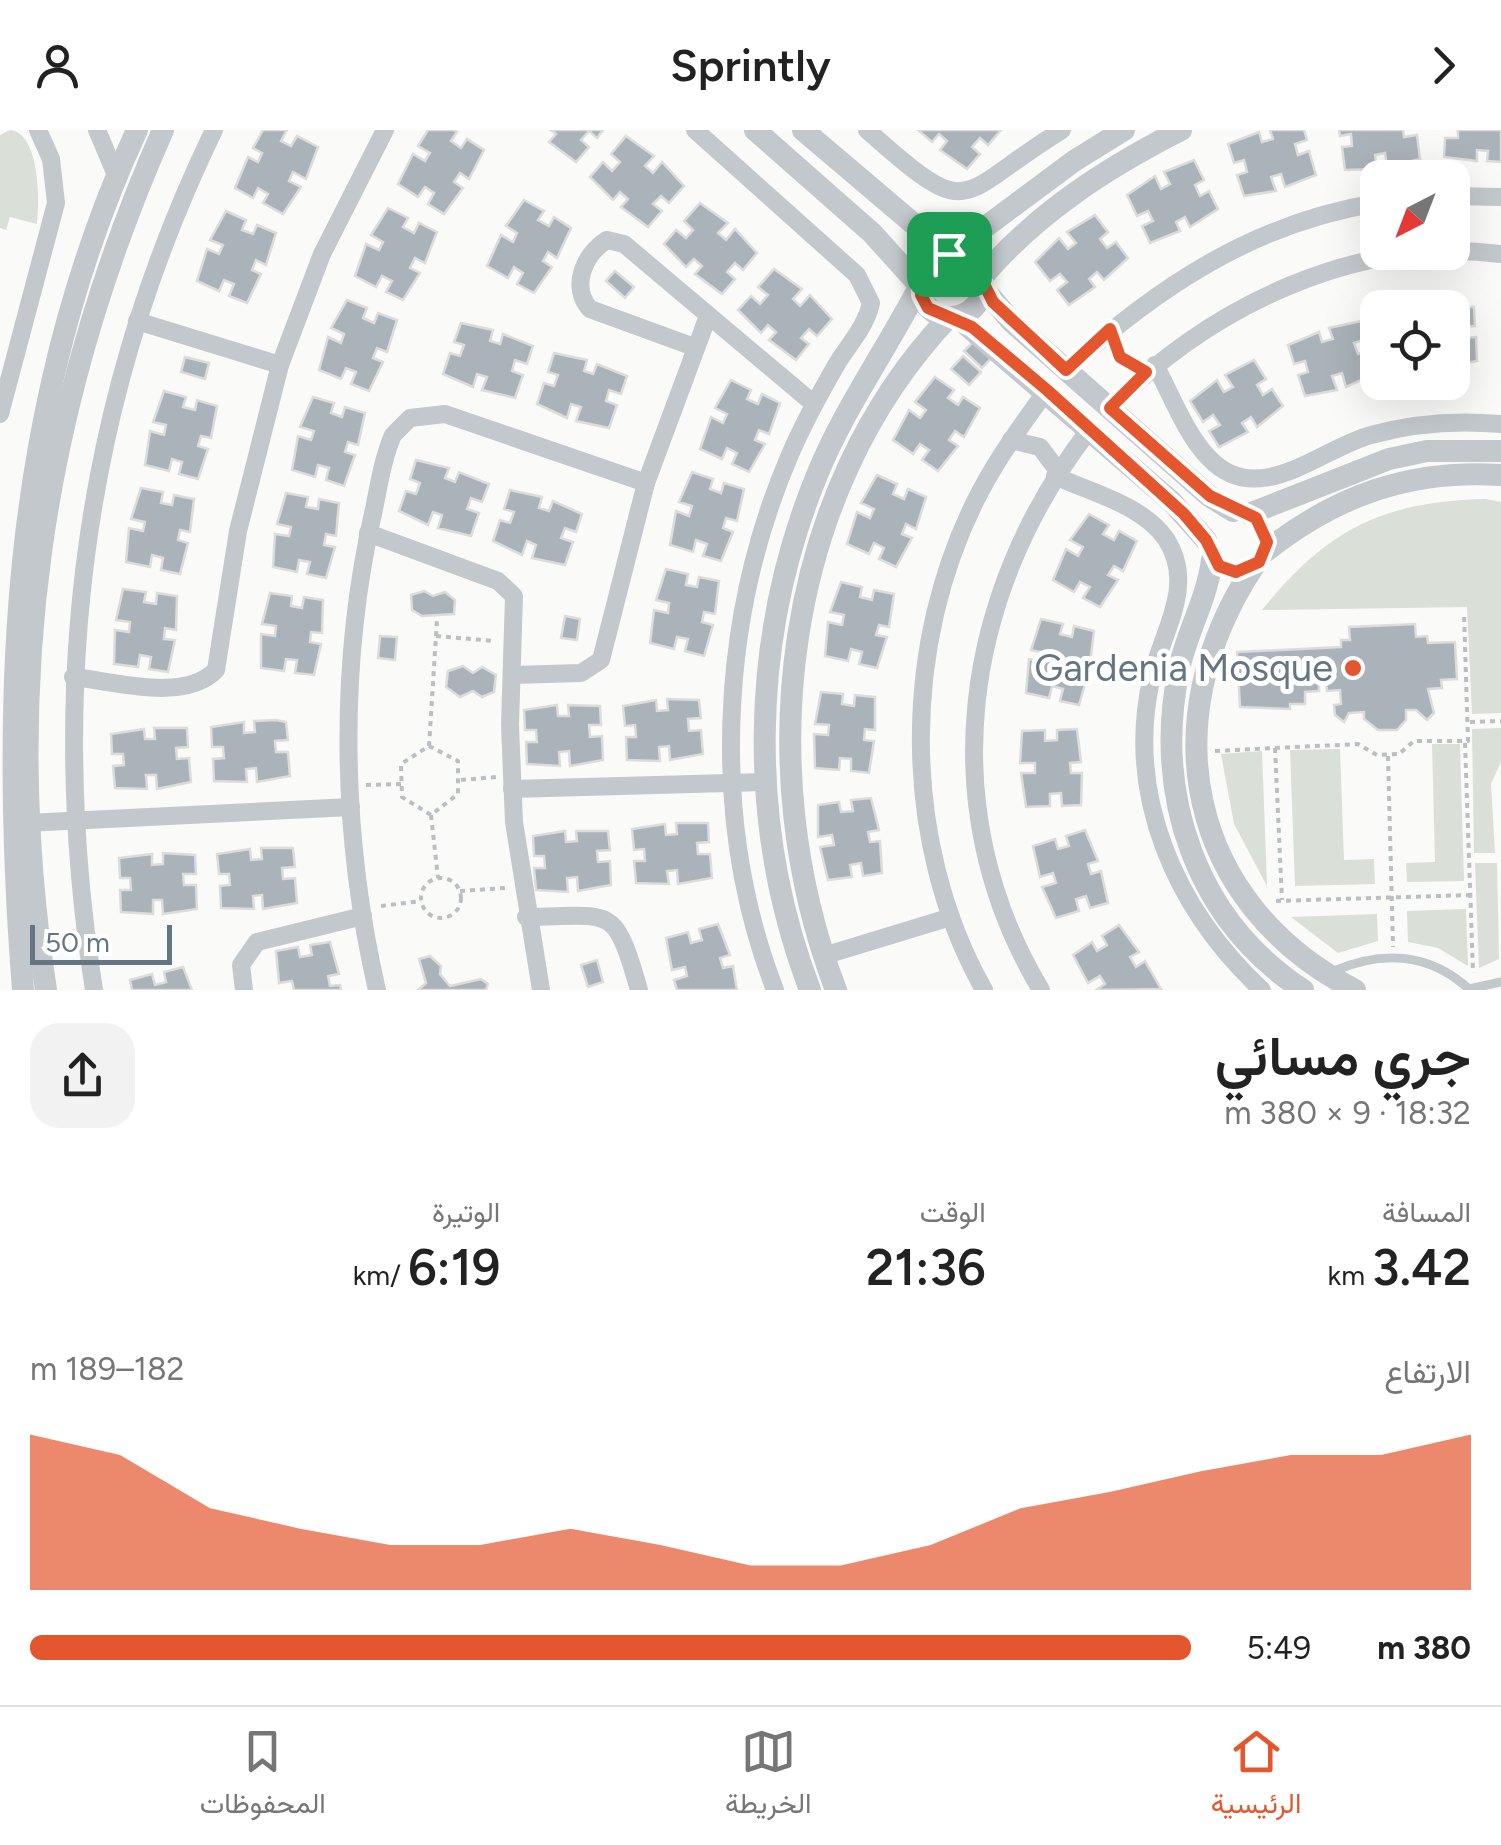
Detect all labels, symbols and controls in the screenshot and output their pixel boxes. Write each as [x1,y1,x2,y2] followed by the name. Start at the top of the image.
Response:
[30,38,85,93] icon: person
[670,38,831,92] text: Sprintly
[1416,38,1471,93] icon: forward
[1360,160,1470,270] north arrow
[1360,160,1470,400] map controls
[907,212,992,297] pin
[922,227,977,282] icon: arrive
[1360,290,1470,400] button: locate
[1034,645,1333,691] place label: Gardenia Mosque
[1342,657,1364,679] marker: Gardenia Mosque
[30,920,172,964] scale bar
[45,925,110,959] text: 50 m
[30,1023,135,1128] button: share
[1215,1023,1471,1089] text: جري مسائي
[1224,1094,1471,1132] text: 18:32 · 9 × 380 m
[432,1195,500,1229] text: الوتيرة
[920,1195,986,1229] text: الوقت
[1382,1195,1471,1229] text: المسافة
[408,1237,500,1298] text: 6:19
[866,1237,986,1298] text: 21:36
[1372,1237,1471,1298] text: 3.42
[353,1258,408,1292] text: /km
[1328,1258,1372,1292] text: km
[30,1350,185,1388] text: 182–189 m
[1384,1353,1471,1391] text: الارتفاع
[1247,1629,1311,1667] text: 5:49
[1377,1629,1471,1667] text: 380 m
[200,1724,326,1828] tab: المحفوظات
[725,1724,812,1828] tab: الخريطة
[1211,1724,1301,1828] tab: الرئيسية

